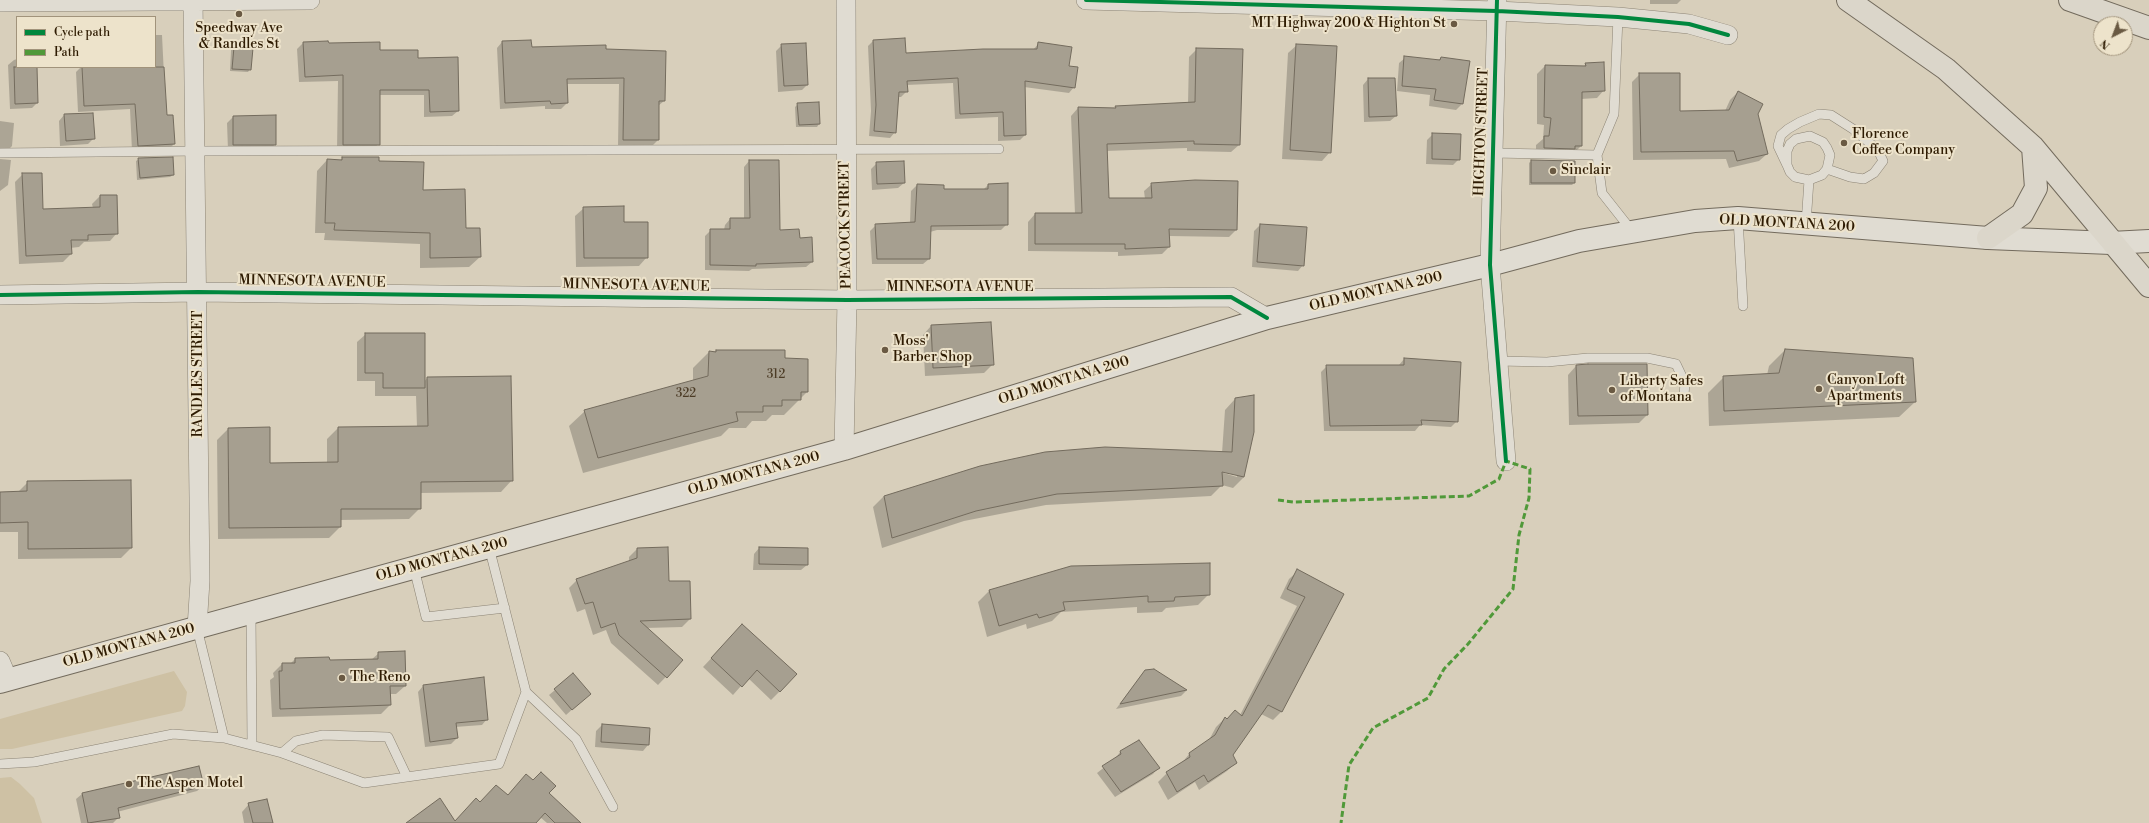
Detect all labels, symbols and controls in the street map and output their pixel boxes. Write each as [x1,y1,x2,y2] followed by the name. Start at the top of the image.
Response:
[234,9,244,19] marker: Speedway Ave & Randles St
[16,16,156,68] legend
[1251,16,1446,32] place label: MT Highway 200 & Highton St
[2093,16,2133,56] north arrow
[1449,19,1459,29] marker: MT Highway 200 & Highton St
[195,21,283,54] place label: Speedway Ave & Randles St
[54,25,110,40] text: Cycle path
[2098,36,2114,52] text: N
[54,45,79,60] text: Path
[1471,68,1493,196] street label: HIGHTON STREET
[1852,127,1955,160] place label: Florence Coffee Company
[1839,138,1849,148] marker: Florence Coffee Company
[836,161,856,289] street label: PEACOCK STREET
[1561,163,1611,179] place label: Sinclair
[1548,166,1558,176] marker: Sinclair
[1719,212,1855,236] street label: OLD MONTANA 200
[1308,269,1444,315] street label: OLD MONTANA 200
[238,272,386,292] street label: MINNESOTA AVENUE
[562,276,710,296] street label: MINNESOTA AVENUE
[886,280,1034,296] street label: MINNESOTA AVENUE
[191,311,207,437] street label: RANDLES STREET
[893,334,972,366] place label: Moss' Barber Shop
[880,345,890,355] marker: Moss' Barber Shop
[997,353,1131,409] street label: OLD MONTANA 200
[767,368,785,382] house number: 312
[1827,373,1905,406] place label: Canyon Loft Apartments
[1620,374,1703,406] place label: Liberty Safes of Montana
[1814,384,1824,394] marker: Canyon Loft Apartments
[1607,385,1617,395] marker: Liberty Safes of Montana
[676,387,696,401] house number: 322
[686,448,822,500] street label: OLD MONTANA 200
[374,534,510,586] street label: OLD MONTANA 200
[61,620,197,672] street label: OLD MONTANA 200
[350,670,411,686] place label: The Reno
[337,673,347,683] marker: The Reno
[137,776,243,792] place label: The Aspen Motel
[124,779,134,789] marker: The Aspen Motel

